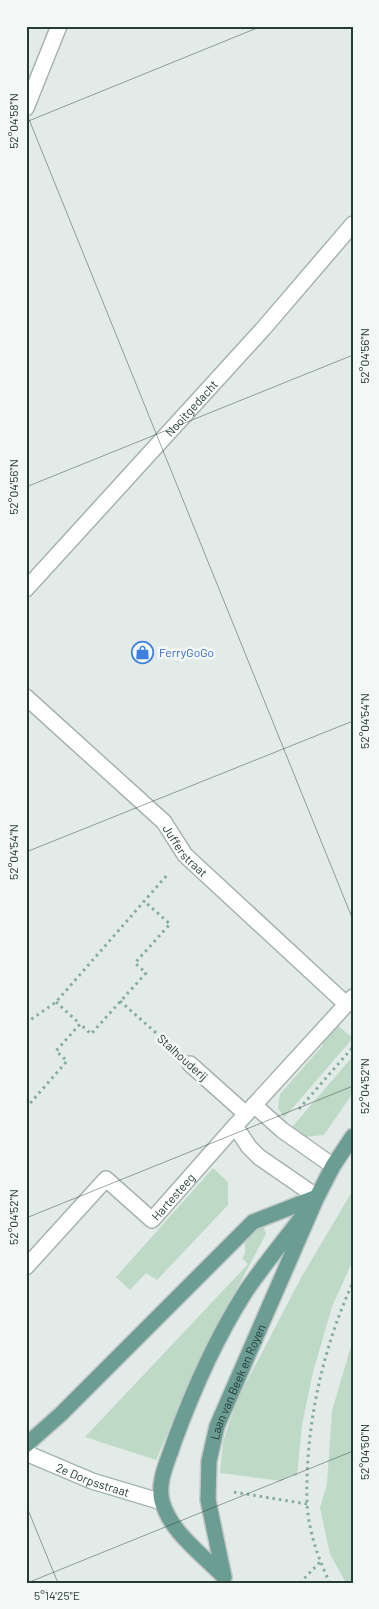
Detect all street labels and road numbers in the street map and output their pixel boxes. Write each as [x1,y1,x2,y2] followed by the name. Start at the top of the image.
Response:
[162,377,220,439] street label: Nooitgedacht
[160,822,211,879] street label: Jufferstraat
[155,1031,211,1083] street label: Stalhouderij
[148,1170,197,1223] street label: Hartesteeg
[207,1322,268,1441] street label: Laan van Beek en Royen
[54,1460,131,1499] street label: 2e Dorpsstraat

